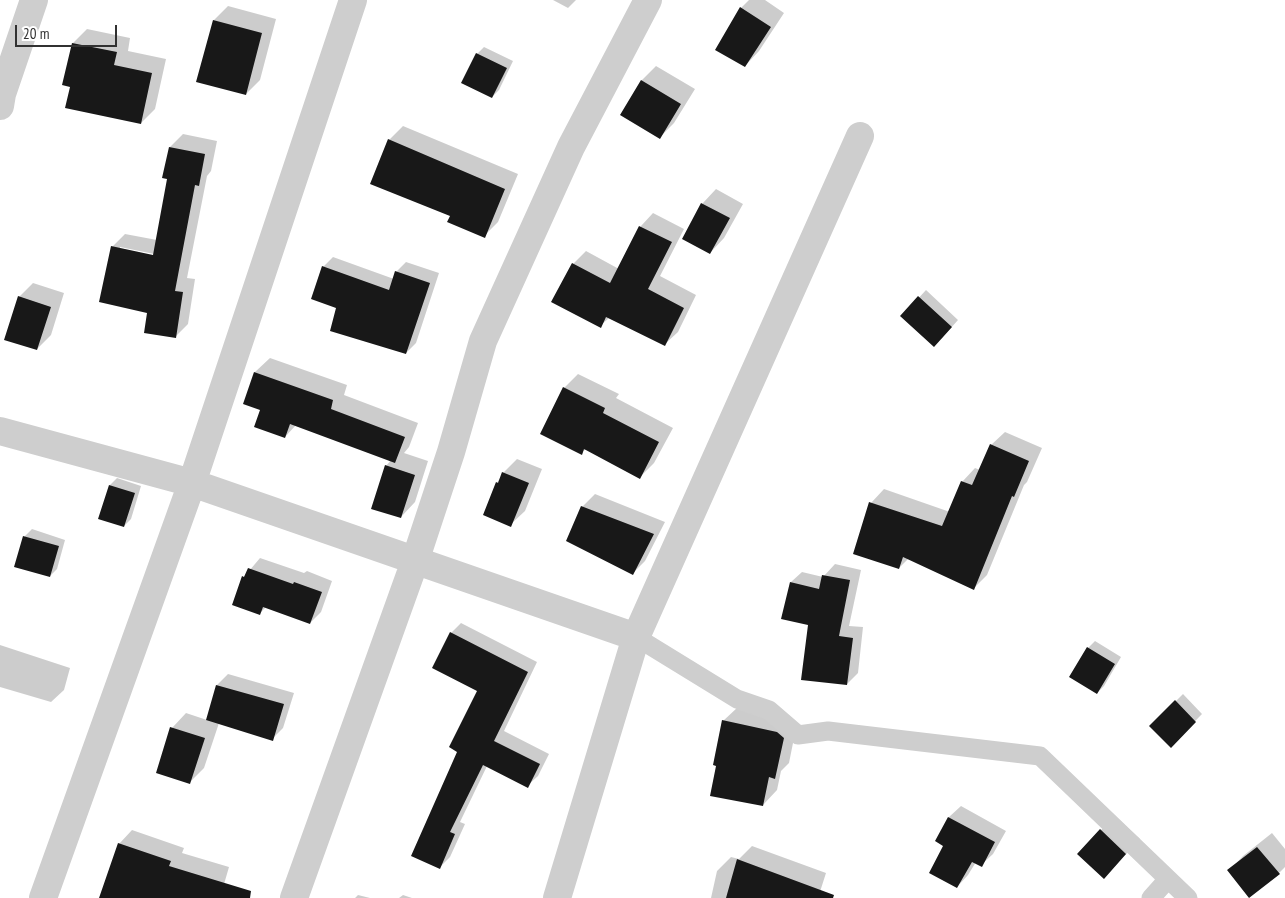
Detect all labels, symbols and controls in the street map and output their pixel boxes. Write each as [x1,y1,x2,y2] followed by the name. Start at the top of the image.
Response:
[18,15,120,47] scale bar
[23,24,49,43] text: 20 m

